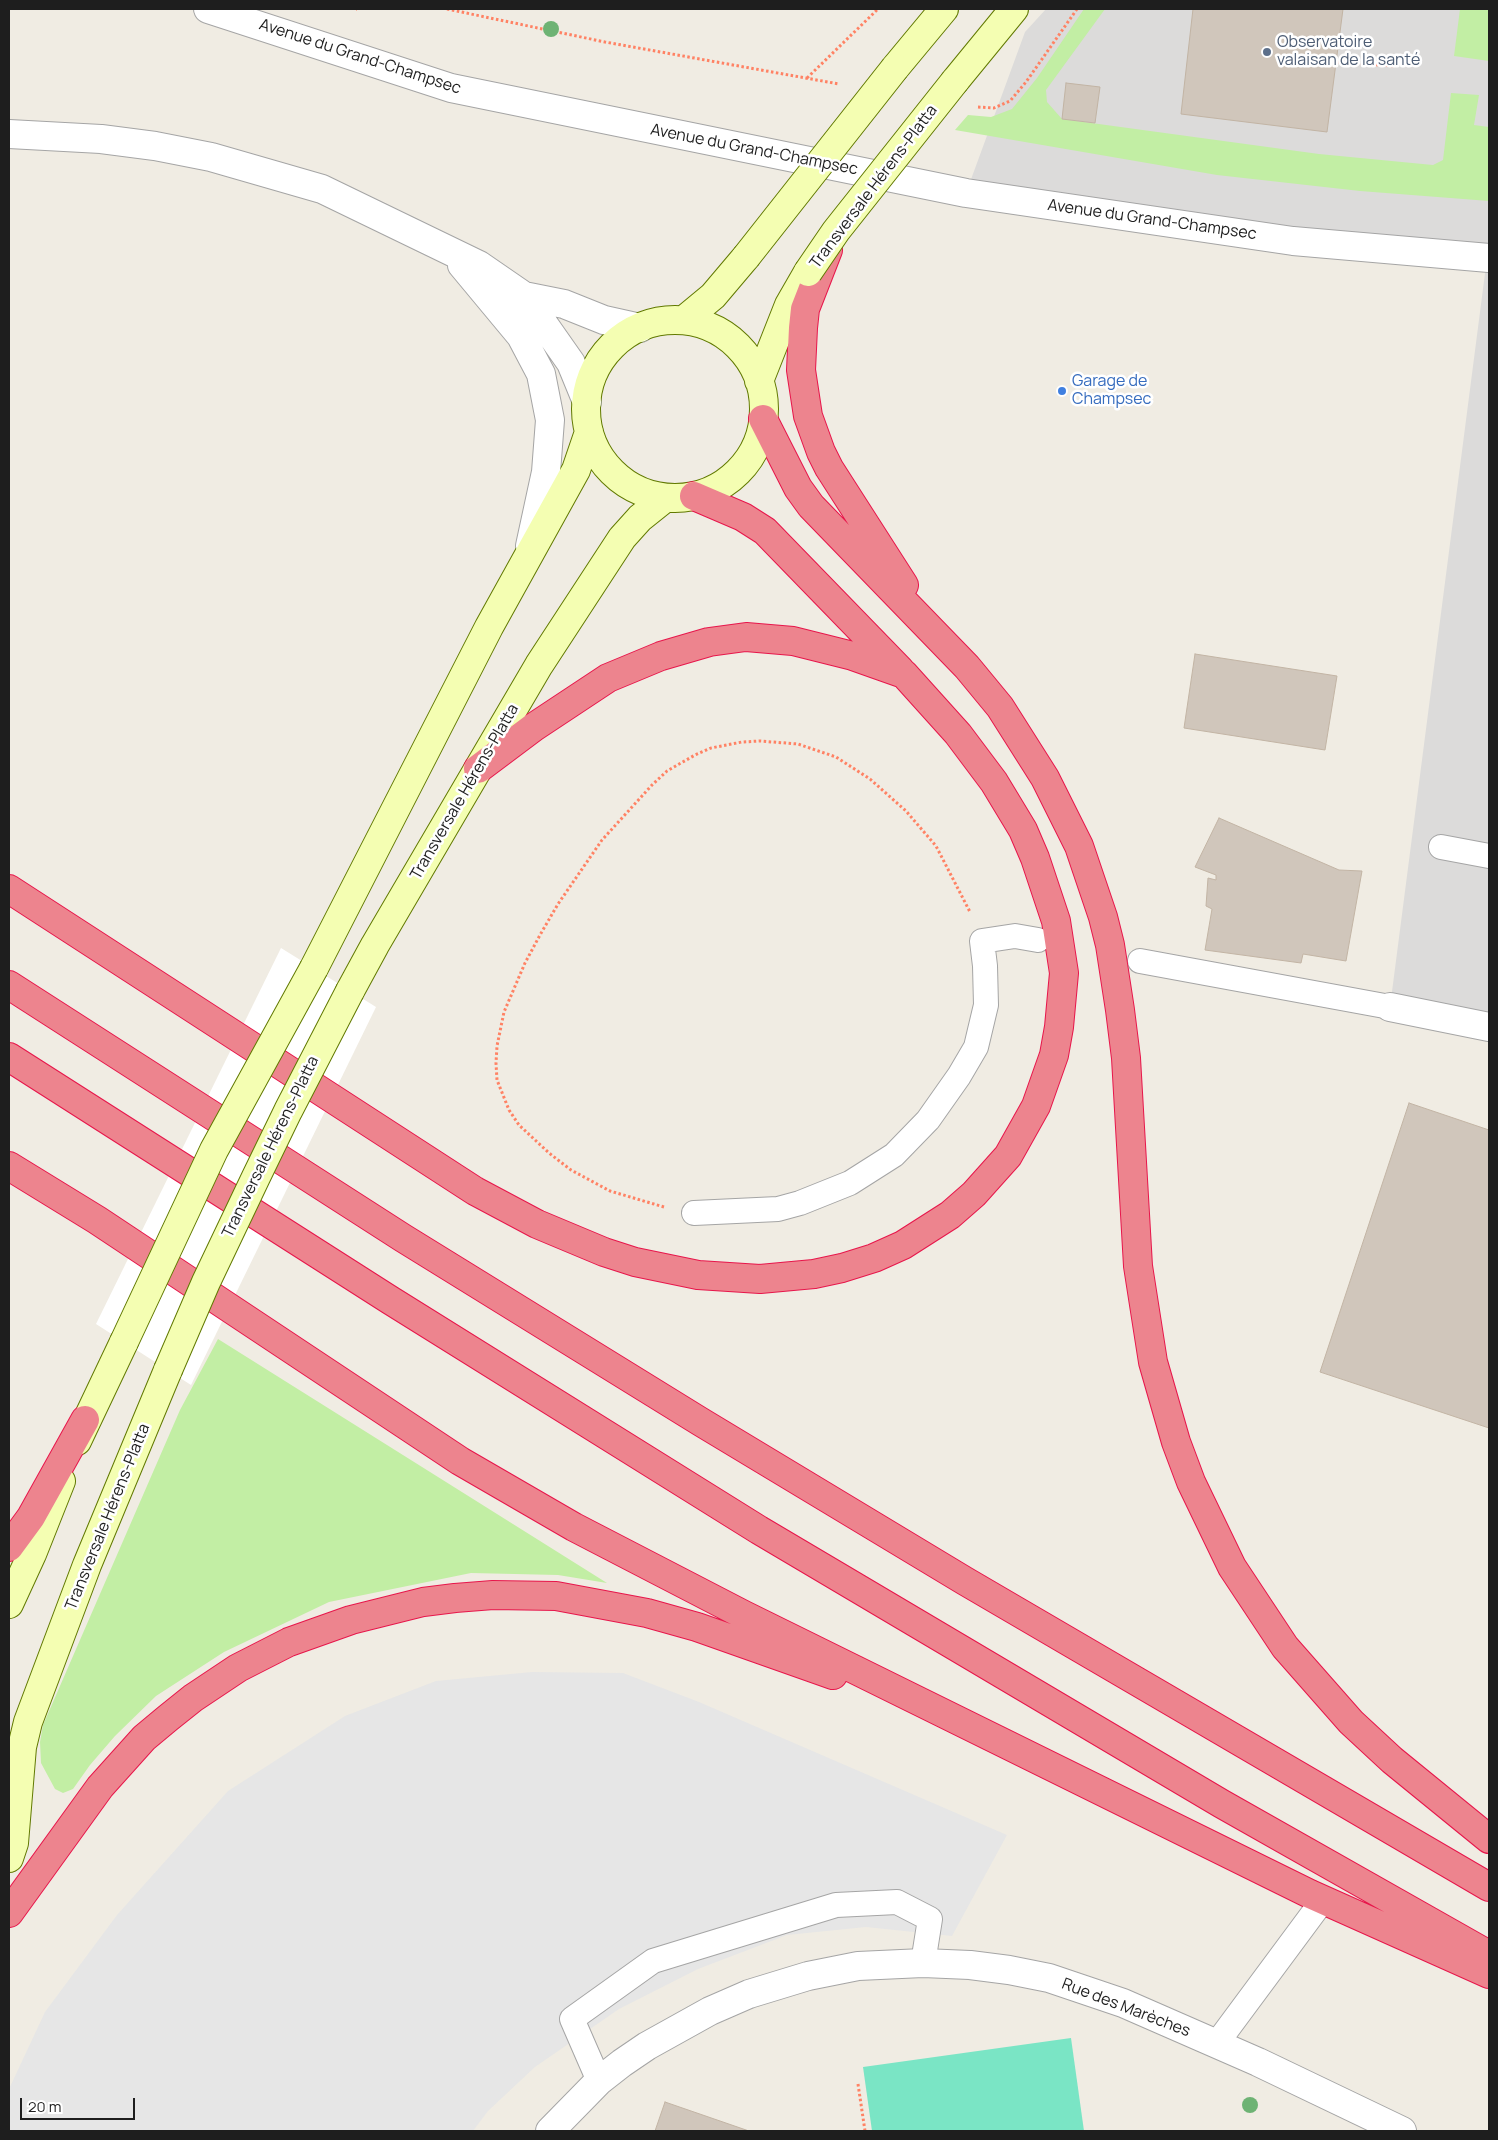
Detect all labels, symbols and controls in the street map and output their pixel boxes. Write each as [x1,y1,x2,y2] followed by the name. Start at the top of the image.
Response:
[257,15,463,99] street label: Avenue du Grand-Champsec
[1277,33,1420,71] place label: Observatoire valaisan de la santé
[1261,46,1273,58] marker: Observatoire valaisan de la santé
[806,102,942,272] street label: Transversale Hérens-Platta
[649,120,859,180] street label: Avenue du Grand-Champsec
[1046,196,1258,244] street label: Avenue du Grand-Champsec
[1072,372,1151,410] place label: Garage de Champsec
[1056,385,1068,397] marker: Garage de Champsec
[407,701,523,883] street label: Transversale Hérens-Platta
[219,1053,323,1241] street label: Transversale Hérens-Platta
[62,1421,154,1613] street label: Transversale Hérens-Platta
[1059,1975,1193,2041] street label: Rue des Marèches
[22,2088,138,2120] scale bar
[28,2096,61,2117] text: 20 m

